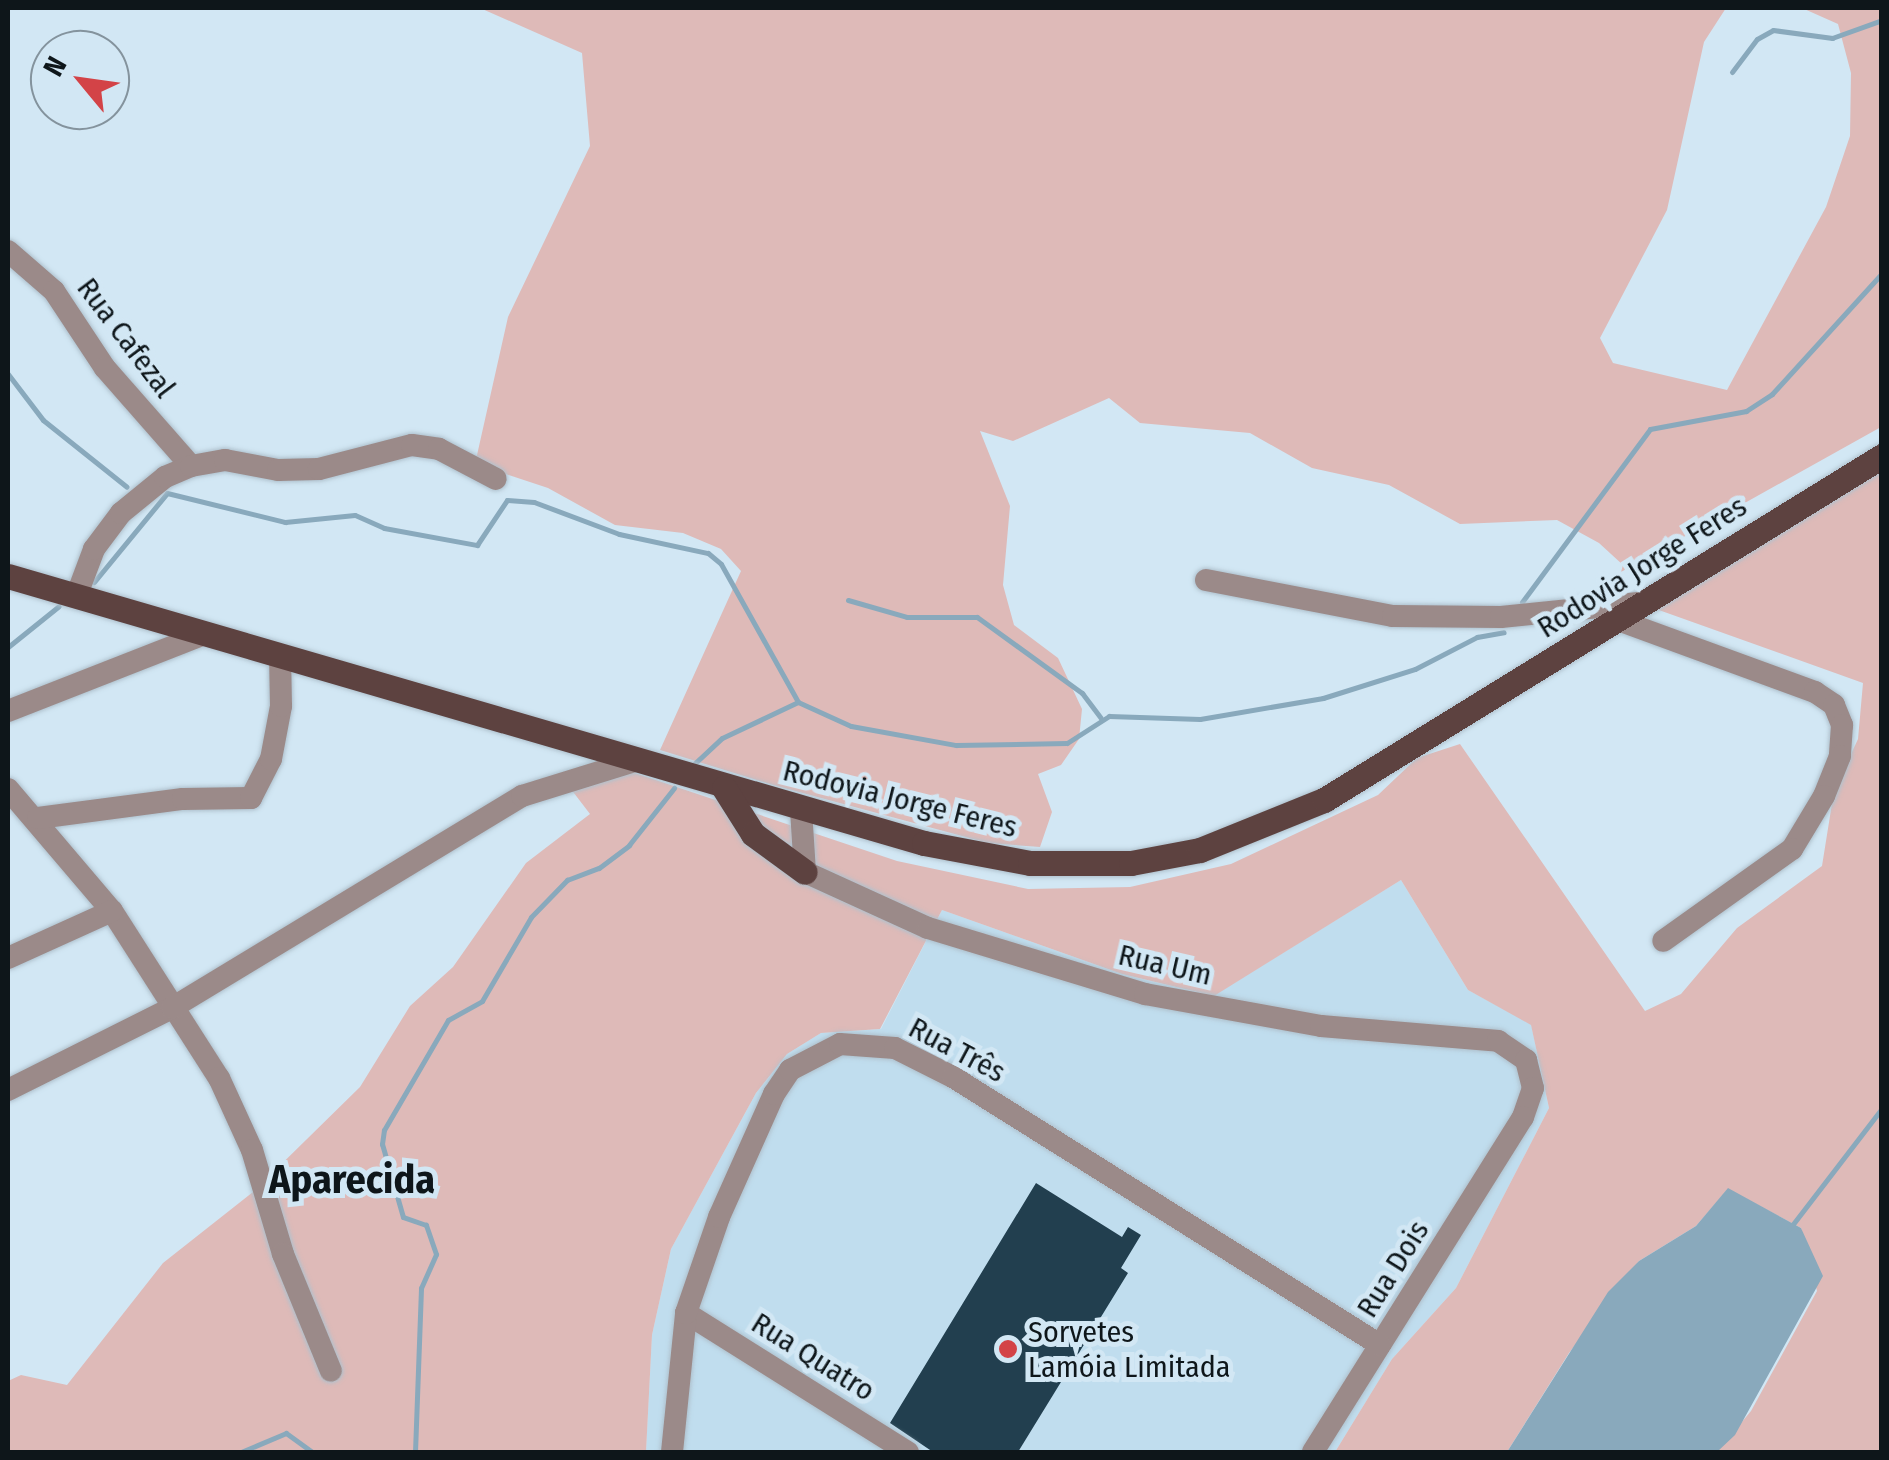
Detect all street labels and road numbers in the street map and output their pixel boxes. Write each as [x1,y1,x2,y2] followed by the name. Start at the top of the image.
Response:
[69,271,183,405] street label: Rua Cafezal
[1531,488,1753,646] street label: Rodovia Jorge Feres
[779,753,1021,845] street label: Rodovia Jorge Feres
[1115,937,1215,993] street label: Rua Um
[903,1010,1011,1090] street label: Rua Três
[1349,1214,1437,1324] street label: Rua Dois
[745,1305,881,1409] street label: Rua Quatro

